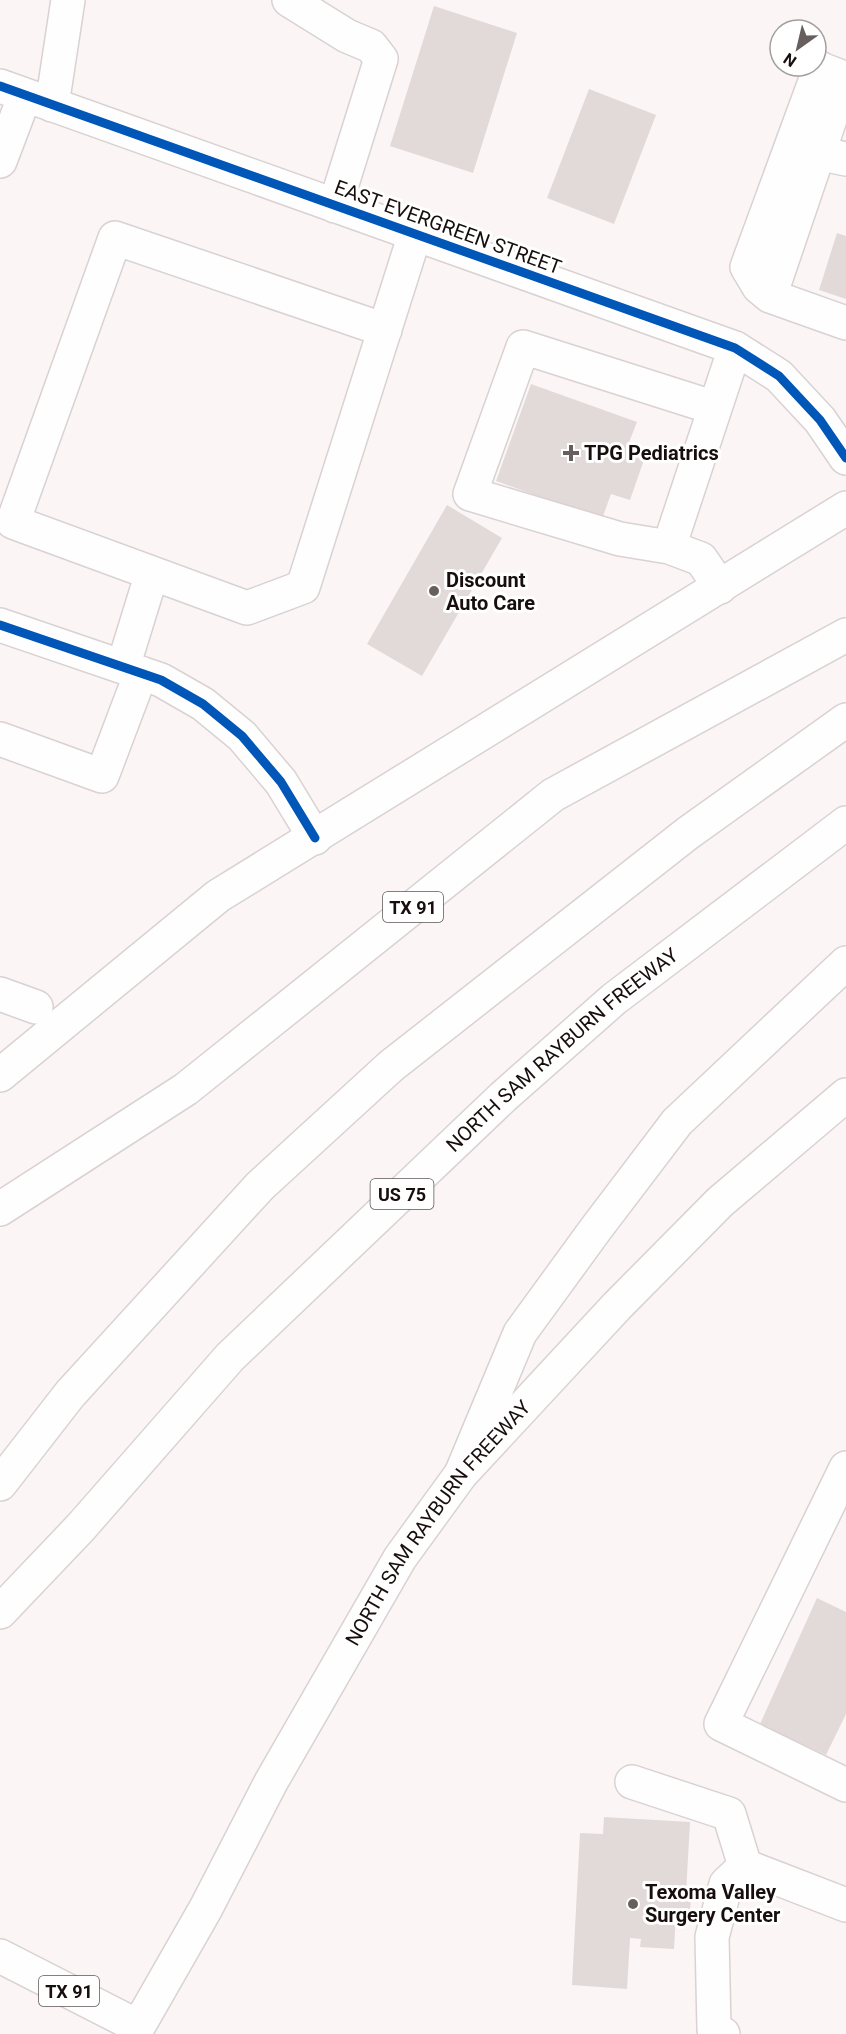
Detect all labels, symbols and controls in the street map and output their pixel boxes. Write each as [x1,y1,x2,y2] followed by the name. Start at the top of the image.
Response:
[768,18,828,78] north arrow
[780,49,800,71] text: N
[331,175,565,279] street label: EAST EVERGREEN STREET
[584,441,719,465] place label: TPG Pediatrics
[562,444,580,462] marker: TPG Pediatrics
[446,568,535,615] place label: Discount Auto Care
[427,584,441,598] marker: Discount Auto Care
[383,892,443,922] road number: TX 91
[441,943,683,1157] street label: NORTH SAM RAYBURN FREEWAY
[370,1179,434,1209] road number: US 75
[340,1395,535,1650] street label: NORTH SAM RAYBURN FREEWAY
[645,1880,781,1927] place label: Texoma Valley Surgery Center
[626,1897,640,1911] marker: Texoma Valley Surgery Center
[39,1976,99,2006] road number: TX 91

